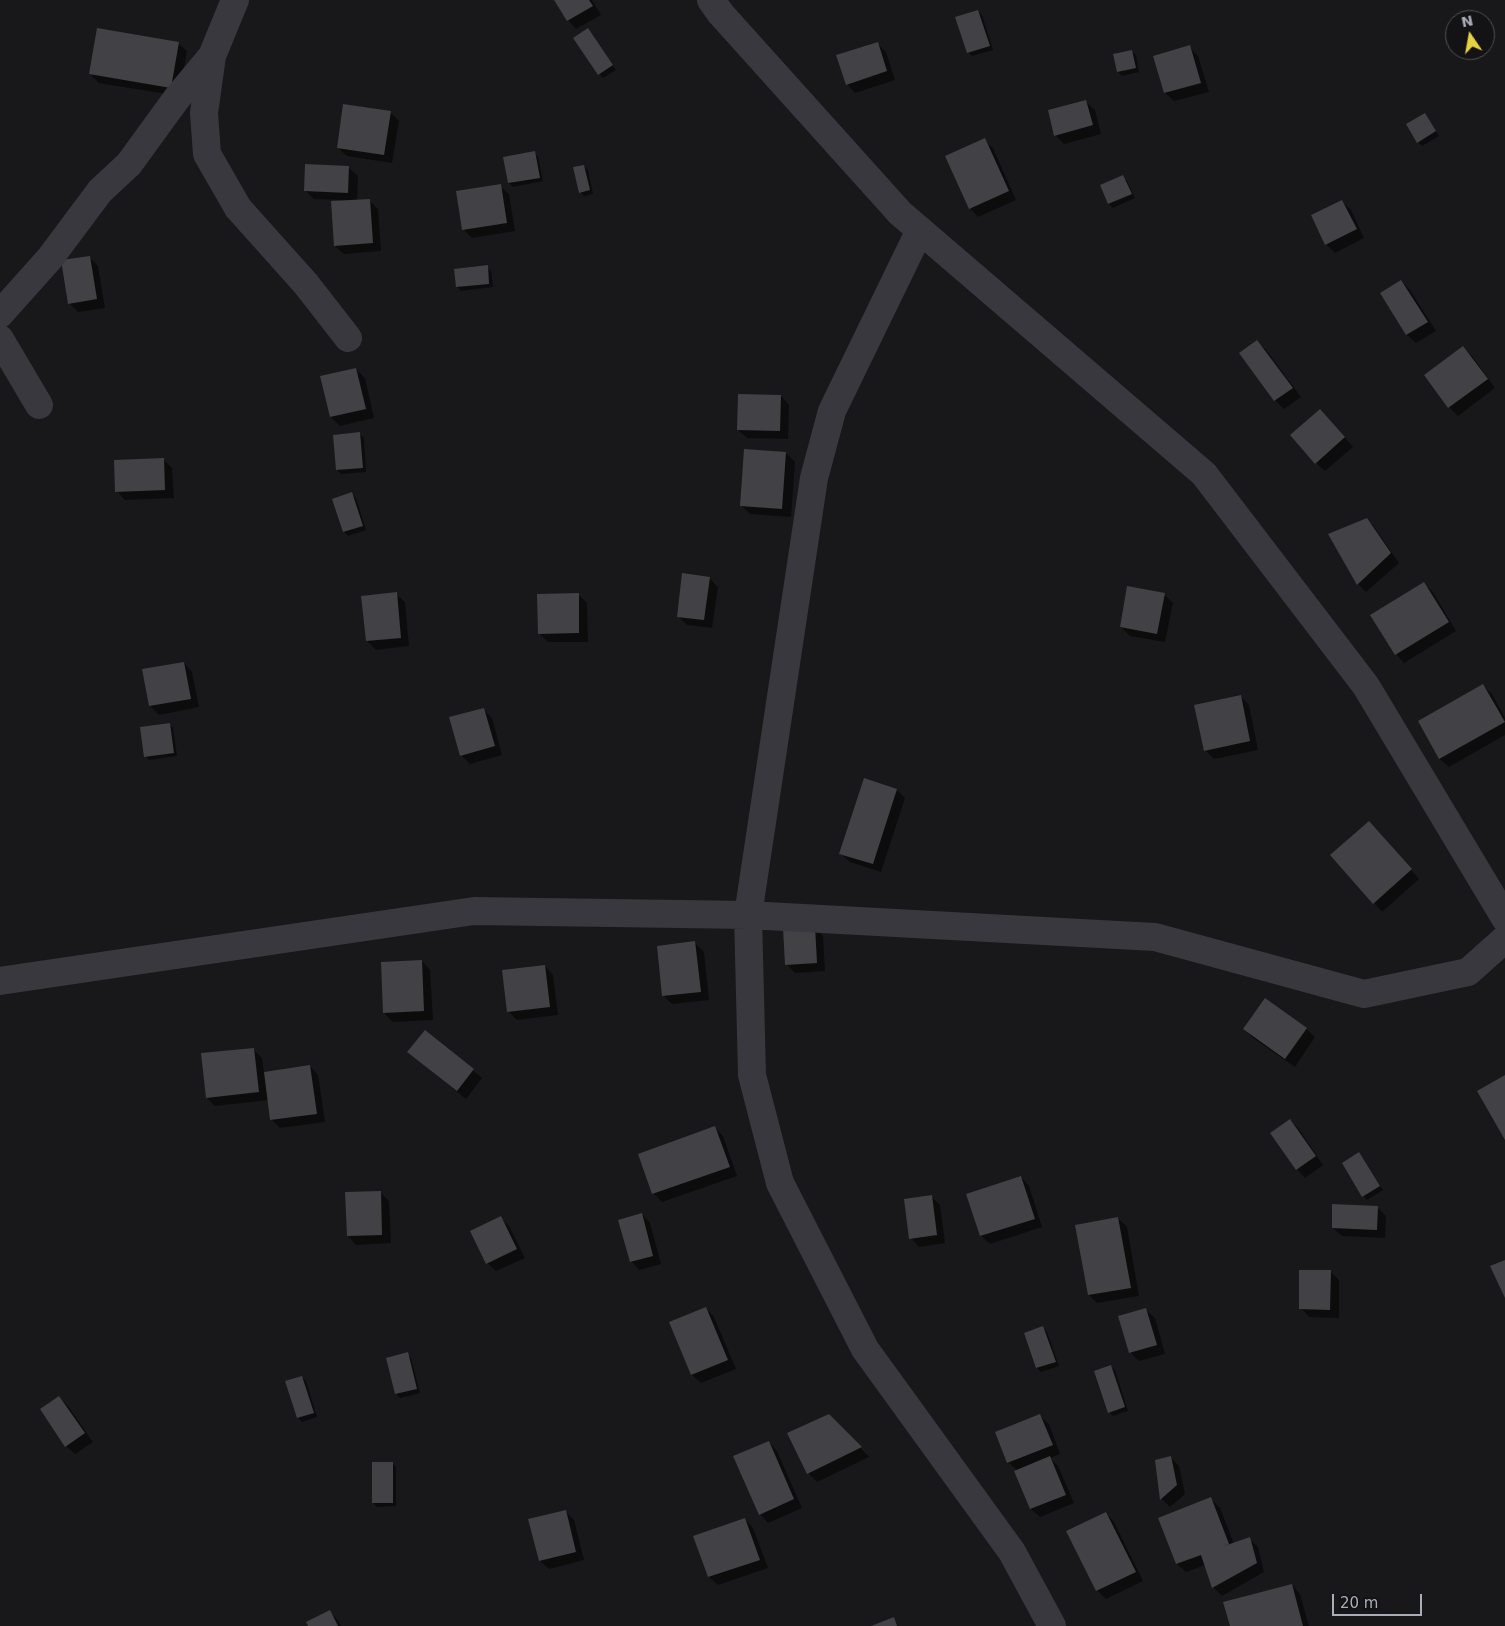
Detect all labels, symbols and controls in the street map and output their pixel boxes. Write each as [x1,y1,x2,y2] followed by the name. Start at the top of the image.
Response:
[1445,10,1495,60] north arrow
[1460,12,1474,30] text: N
[1335,1584,1425,1616] scale bar
[1340,1594,1378,1612] text: 20 m

